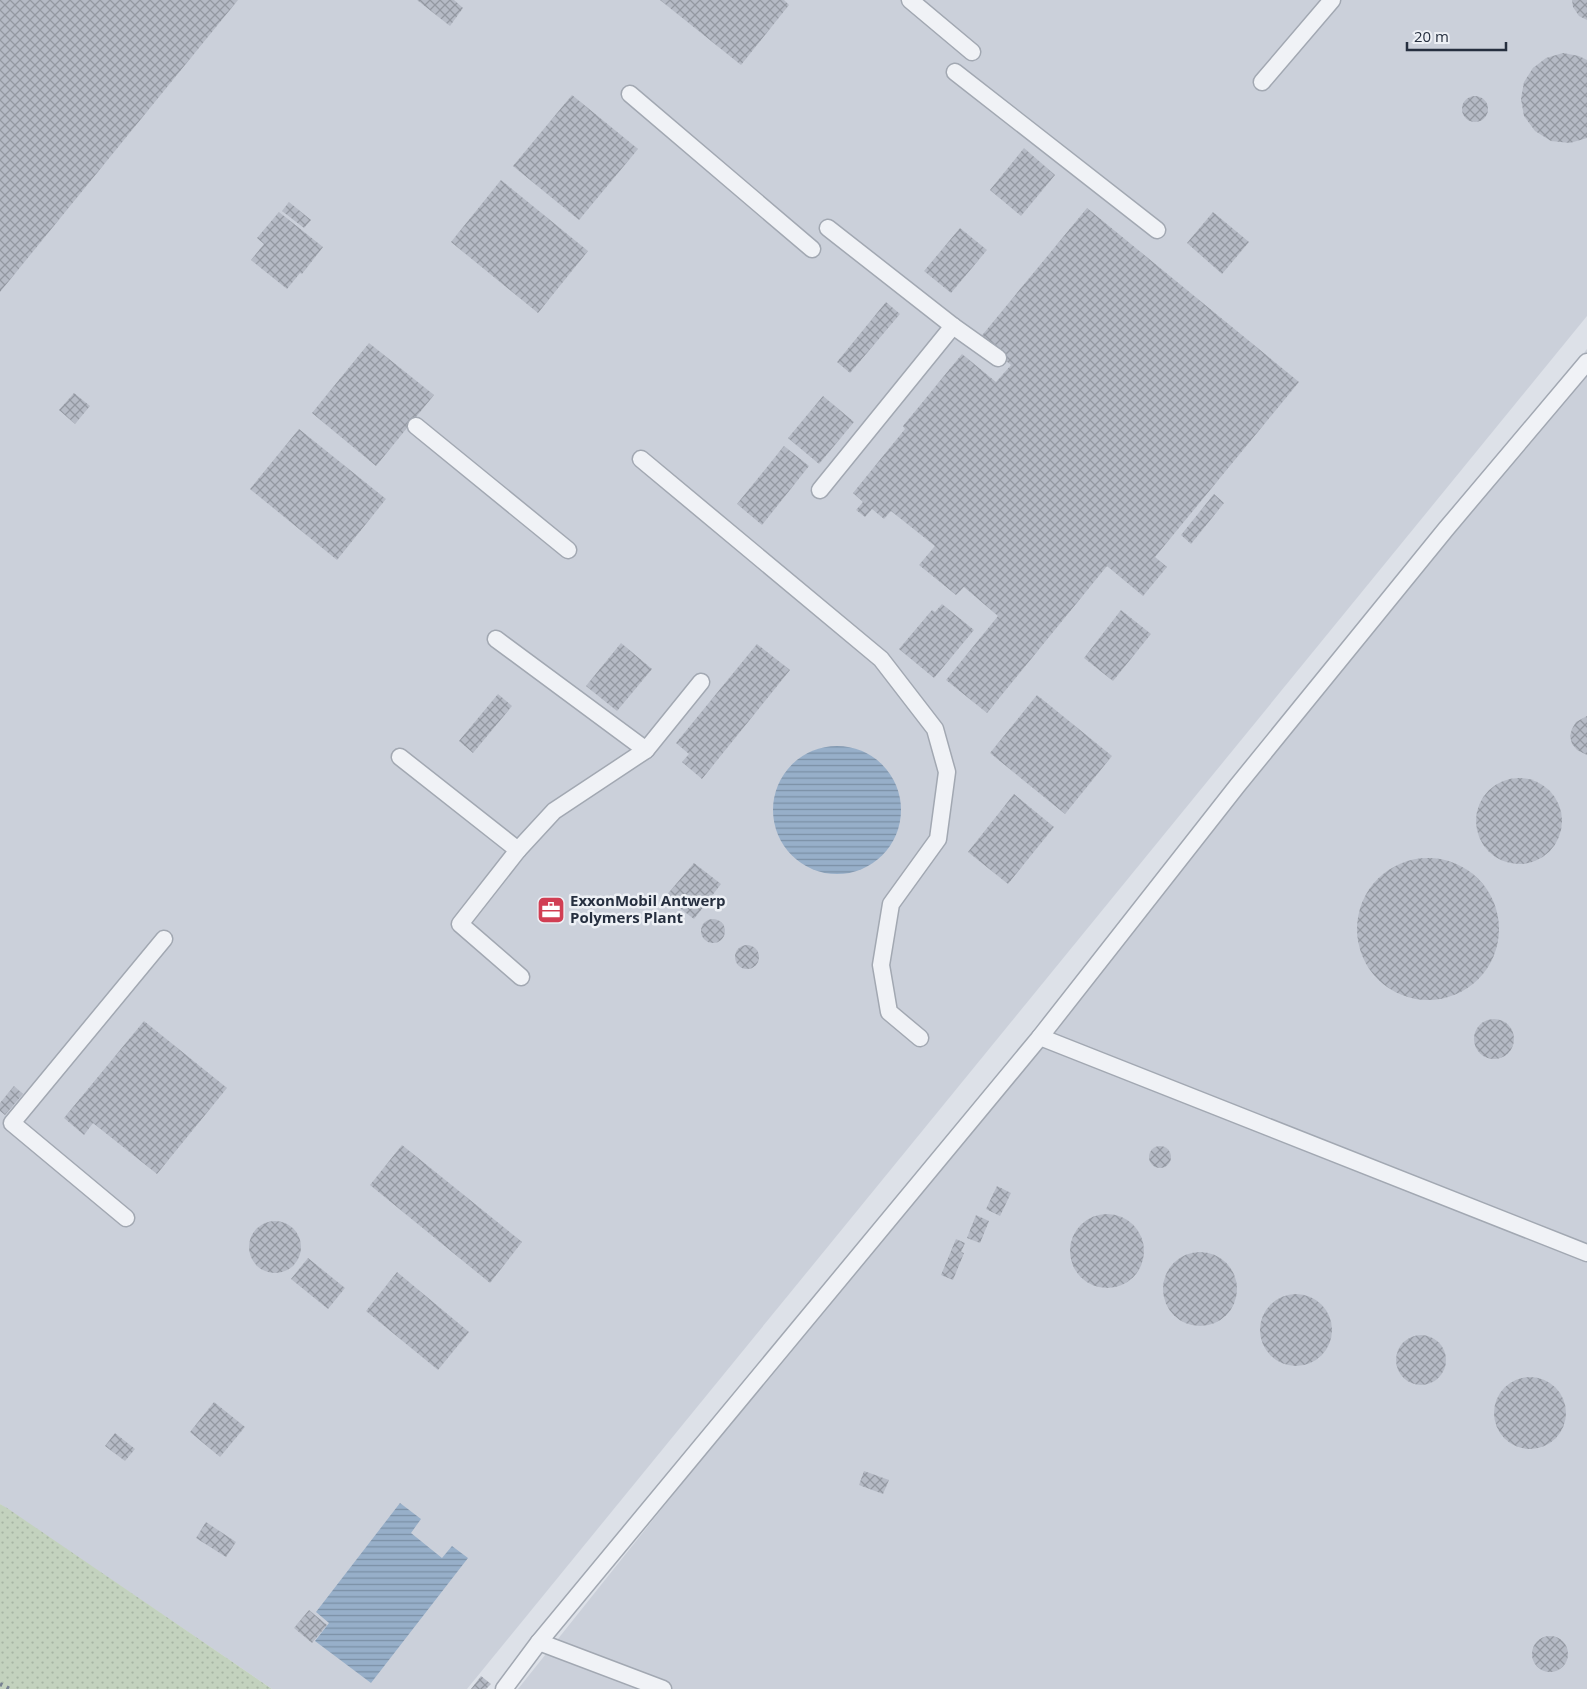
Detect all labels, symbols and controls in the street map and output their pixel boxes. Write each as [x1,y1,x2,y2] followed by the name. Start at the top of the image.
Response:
[1407,20,1506,52] scale bar
[1414,26,1449,46] text: 20 m
[570,890,726,927] place label: ExxonMobil Antwerp Polymers Plant
[536,895,566,925] office icon: ExxonMobil Antwerp Polymers Plant

